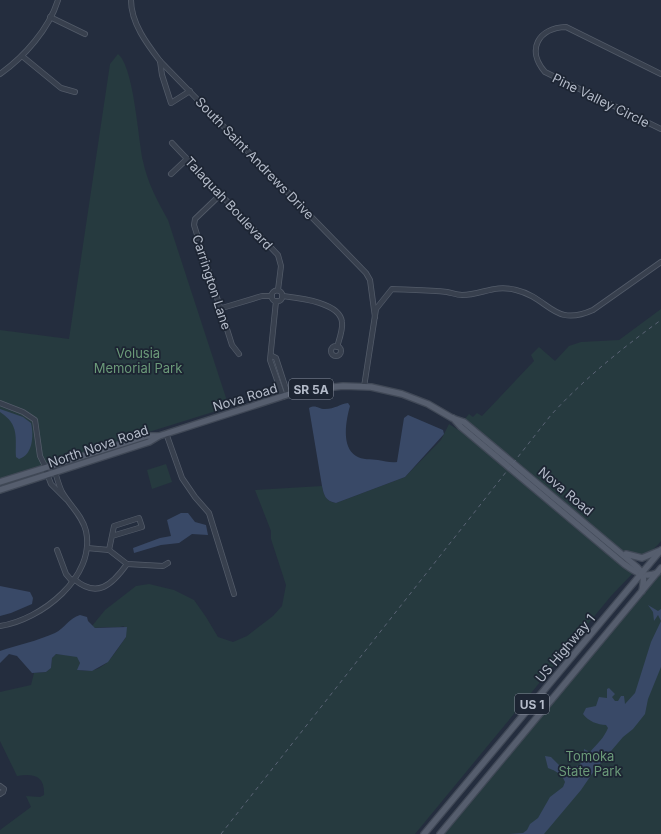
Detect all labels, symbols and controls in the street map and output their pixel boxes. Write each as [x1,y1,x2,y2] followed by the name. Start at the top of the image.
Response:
[550,70,652,130] street label: Pine Valley Circle
[192,94,318,222] street label: South Saint Andrews Drive
[182,153,276,253] street label: Talaquah Boulevard
[189,232,235,332] street label: Carrington Lane
[94,345,182,376] park label: Volusia Memorial Park
[289,379,333,399] road number: SR 5A
[211,380,279,414] street label: Nova Road
[46,421,150,471] street label: North Nova Road
[535,463,597,519] street label: Nova Road
[532,611,598,685] street label: US Highway 1
[515,694,549,714] road number: US 1
[558,748,622,779] park label: Tomoka State Park

